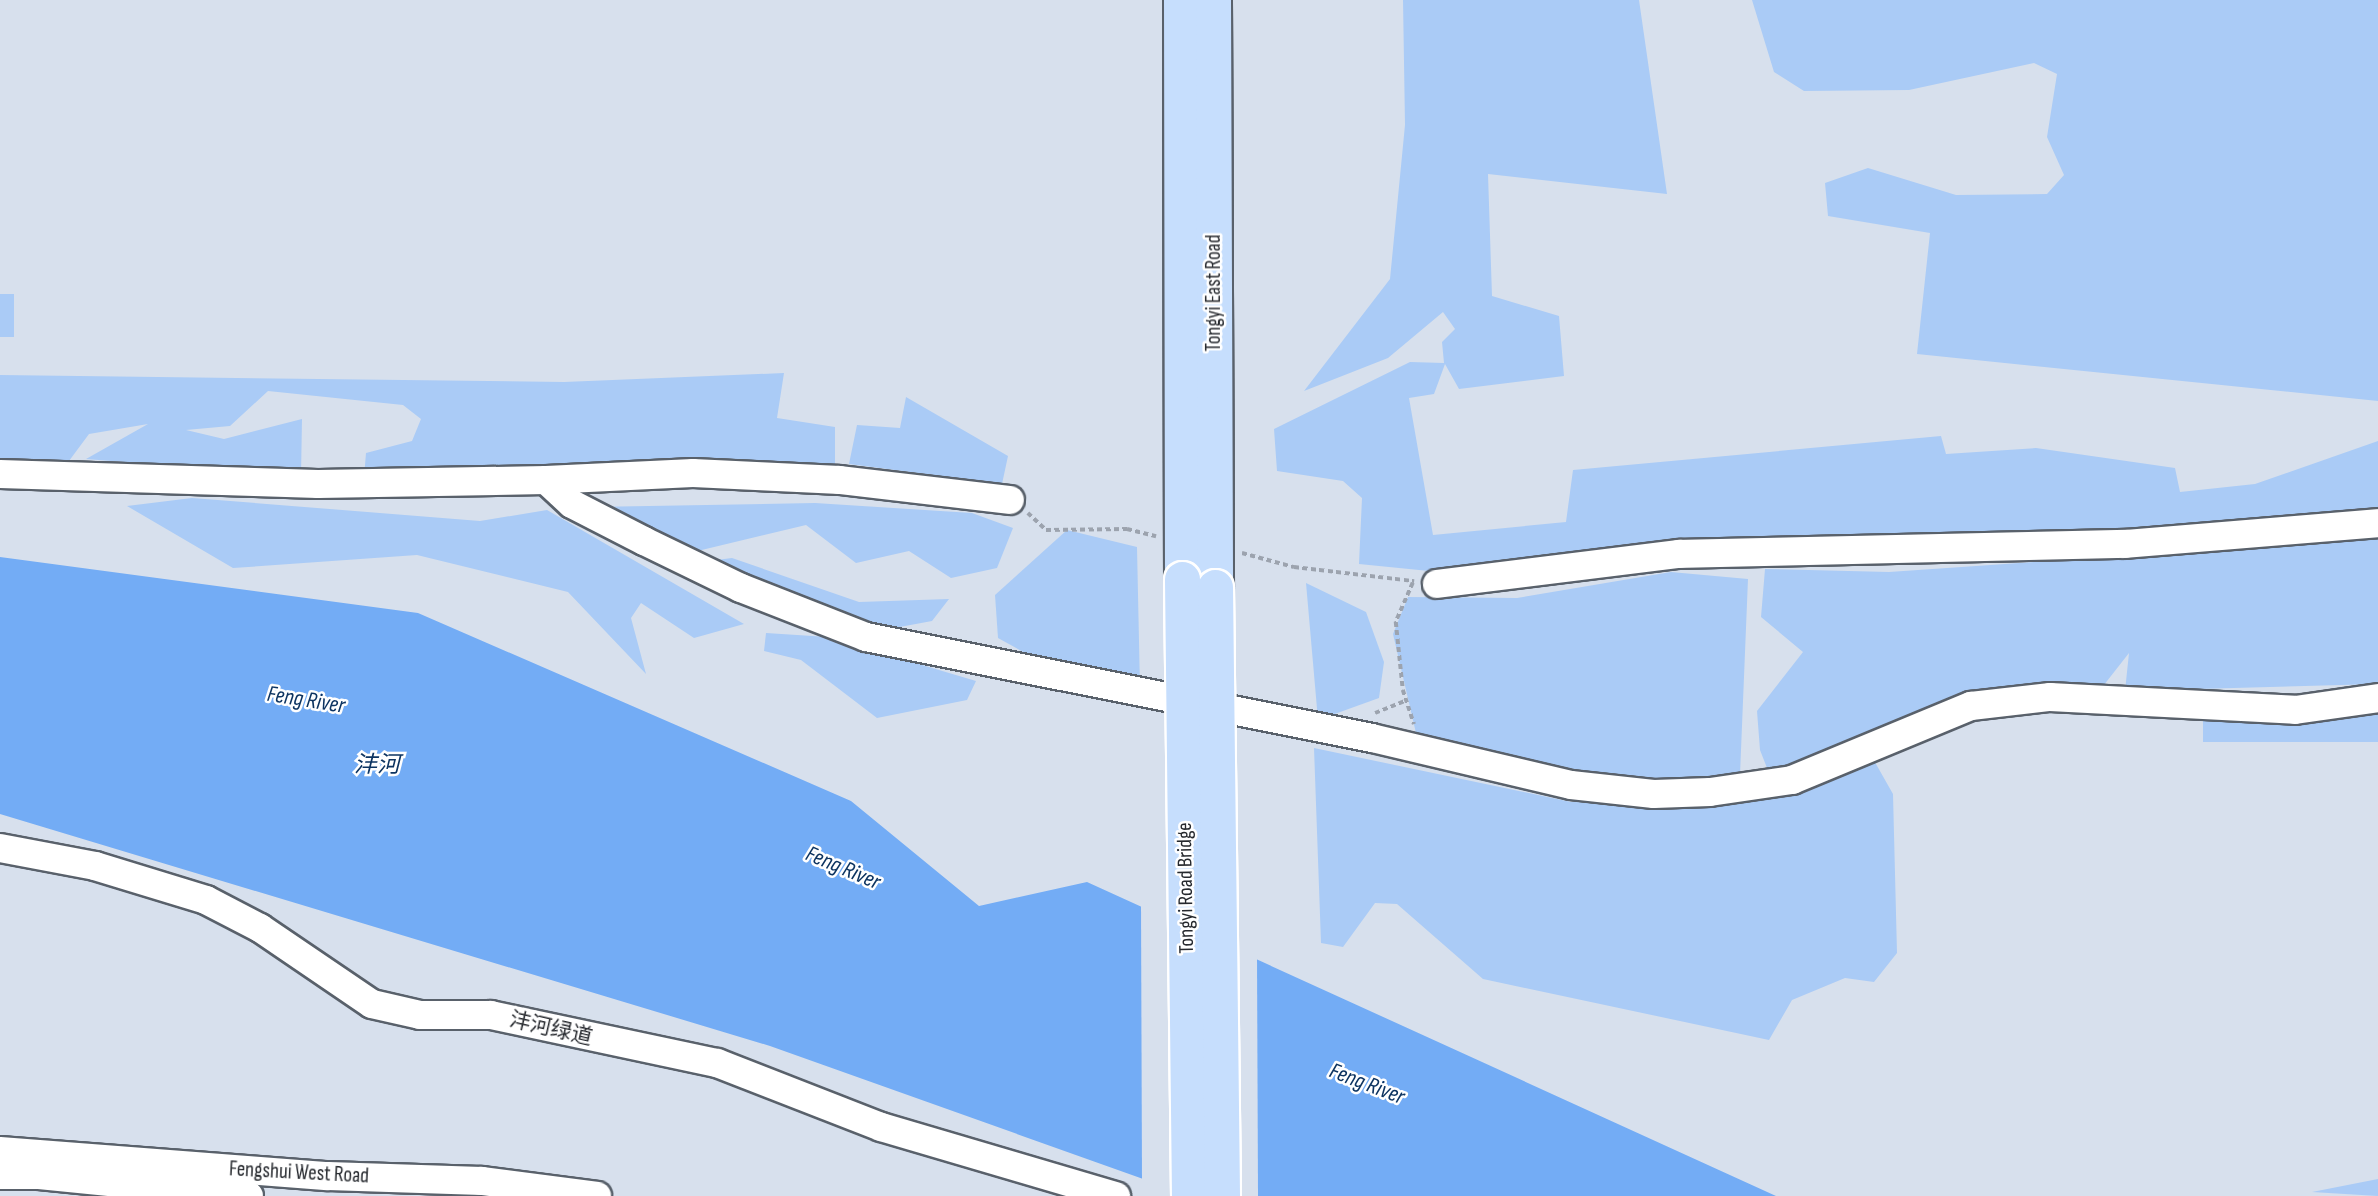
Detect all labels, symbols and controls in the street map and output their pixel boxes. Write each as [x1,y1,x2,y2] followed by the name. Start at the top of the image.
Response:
[1201,235,1227,351] street label: Tongyi East Road
[265,680,347,720] water label: Feng River
[354,751,400,779] water label: 沣河
[1172,822,1200,954] street label: Tongyi Road Bridge
[802,840,884,896] water label: Feng River
[507,1007,595,1051] street label: 沣河绿道
[1326,1057,1408,1111] water label: Feng River
[228,1157,370,1189] street label: Fengshui West Road

